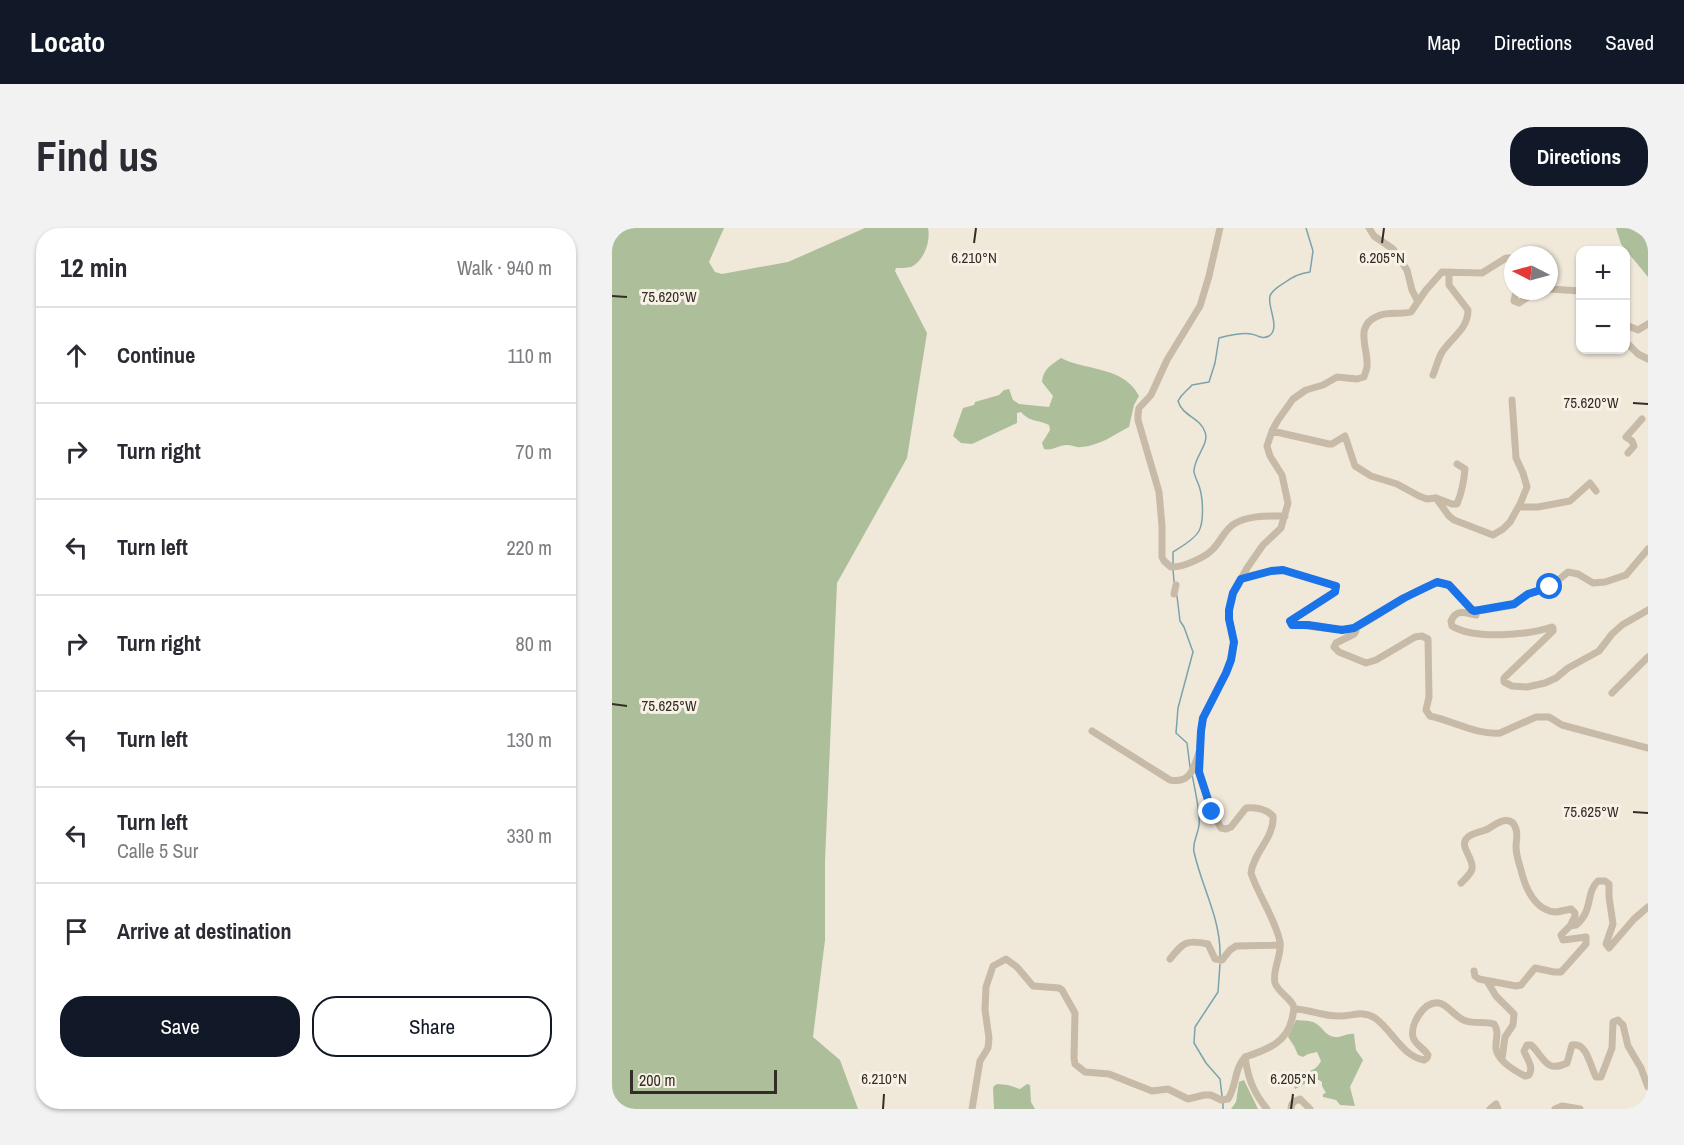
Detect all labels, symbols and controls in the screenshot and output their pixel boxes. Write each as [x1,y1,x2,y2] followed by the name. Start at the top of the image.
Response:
[30,23,105,61] text: Locato
[1427,28,1461,57] text: Map
[1494,28,1572,57] text: Directions
[1605,28,1654,57] text: Saved
[1510,127,1648,186] button: Directions
[36,128,158,184] text: Find us
[1504,246,1558,300] north arrow
[1576,246,1630,354] map controls
[1576,246,1630,300] button: +
[951,247,997,268] text: 6.210°N
[1359,247,1405,268] text: 6.205°N
[60,250,128,285] text: 12 min
[457,254,552,281] text: Walk · 940 m
[641,286,697,307] text: 75.620°W
[1576,300,1630,354] button: −
[60,339,93,372] icon: ahead
[117,340,195,370] text: Continue
[508,342,552,369] text: 110 m
[1563,392,1619,413] text: 75.620°W
[60,435,93,468] icon: right
[117,436,201,466] text: Turn right
[516,438,552,465] text: 70 m
[60,531,93,564] icon: left
[117,532,188,562] text: Turn left
[506,534,552,561] text: 220 m
[1536,573,1562,599] route start
[60,627,93,660] icon: right
[117,628,201,658] text: Turn right
[516,630,552,657] text: 80 m
[641,695,697,716] text: 75.625°W
[60,723,93,756] icon: left
[117,724,188,754] text: Turn left
[506,726,552,753] text: 130 m
[1198,798,1224,824] route end
[1563,801,1619,822] text: 75.625°W
[117,807,188,837] text: Turn left
[60,819,93,852] icon: left
[506,822,552,849] text: 330 m
[117,837,198,864] text: Calle 5 Sur
[60,915,93,948] icon: arrive
[117,916,291,946] text: Arrive at destination
[60,996,300,1057] button: Save
[312,996,552,1057] button: Share
[630,1067,777,1094] scale bar
[861,1068,907,1089] text: 6.210°N
[1270,1068,1316,1089] text: 6.205°N
[639,1069,675,1091] text: 200 m

